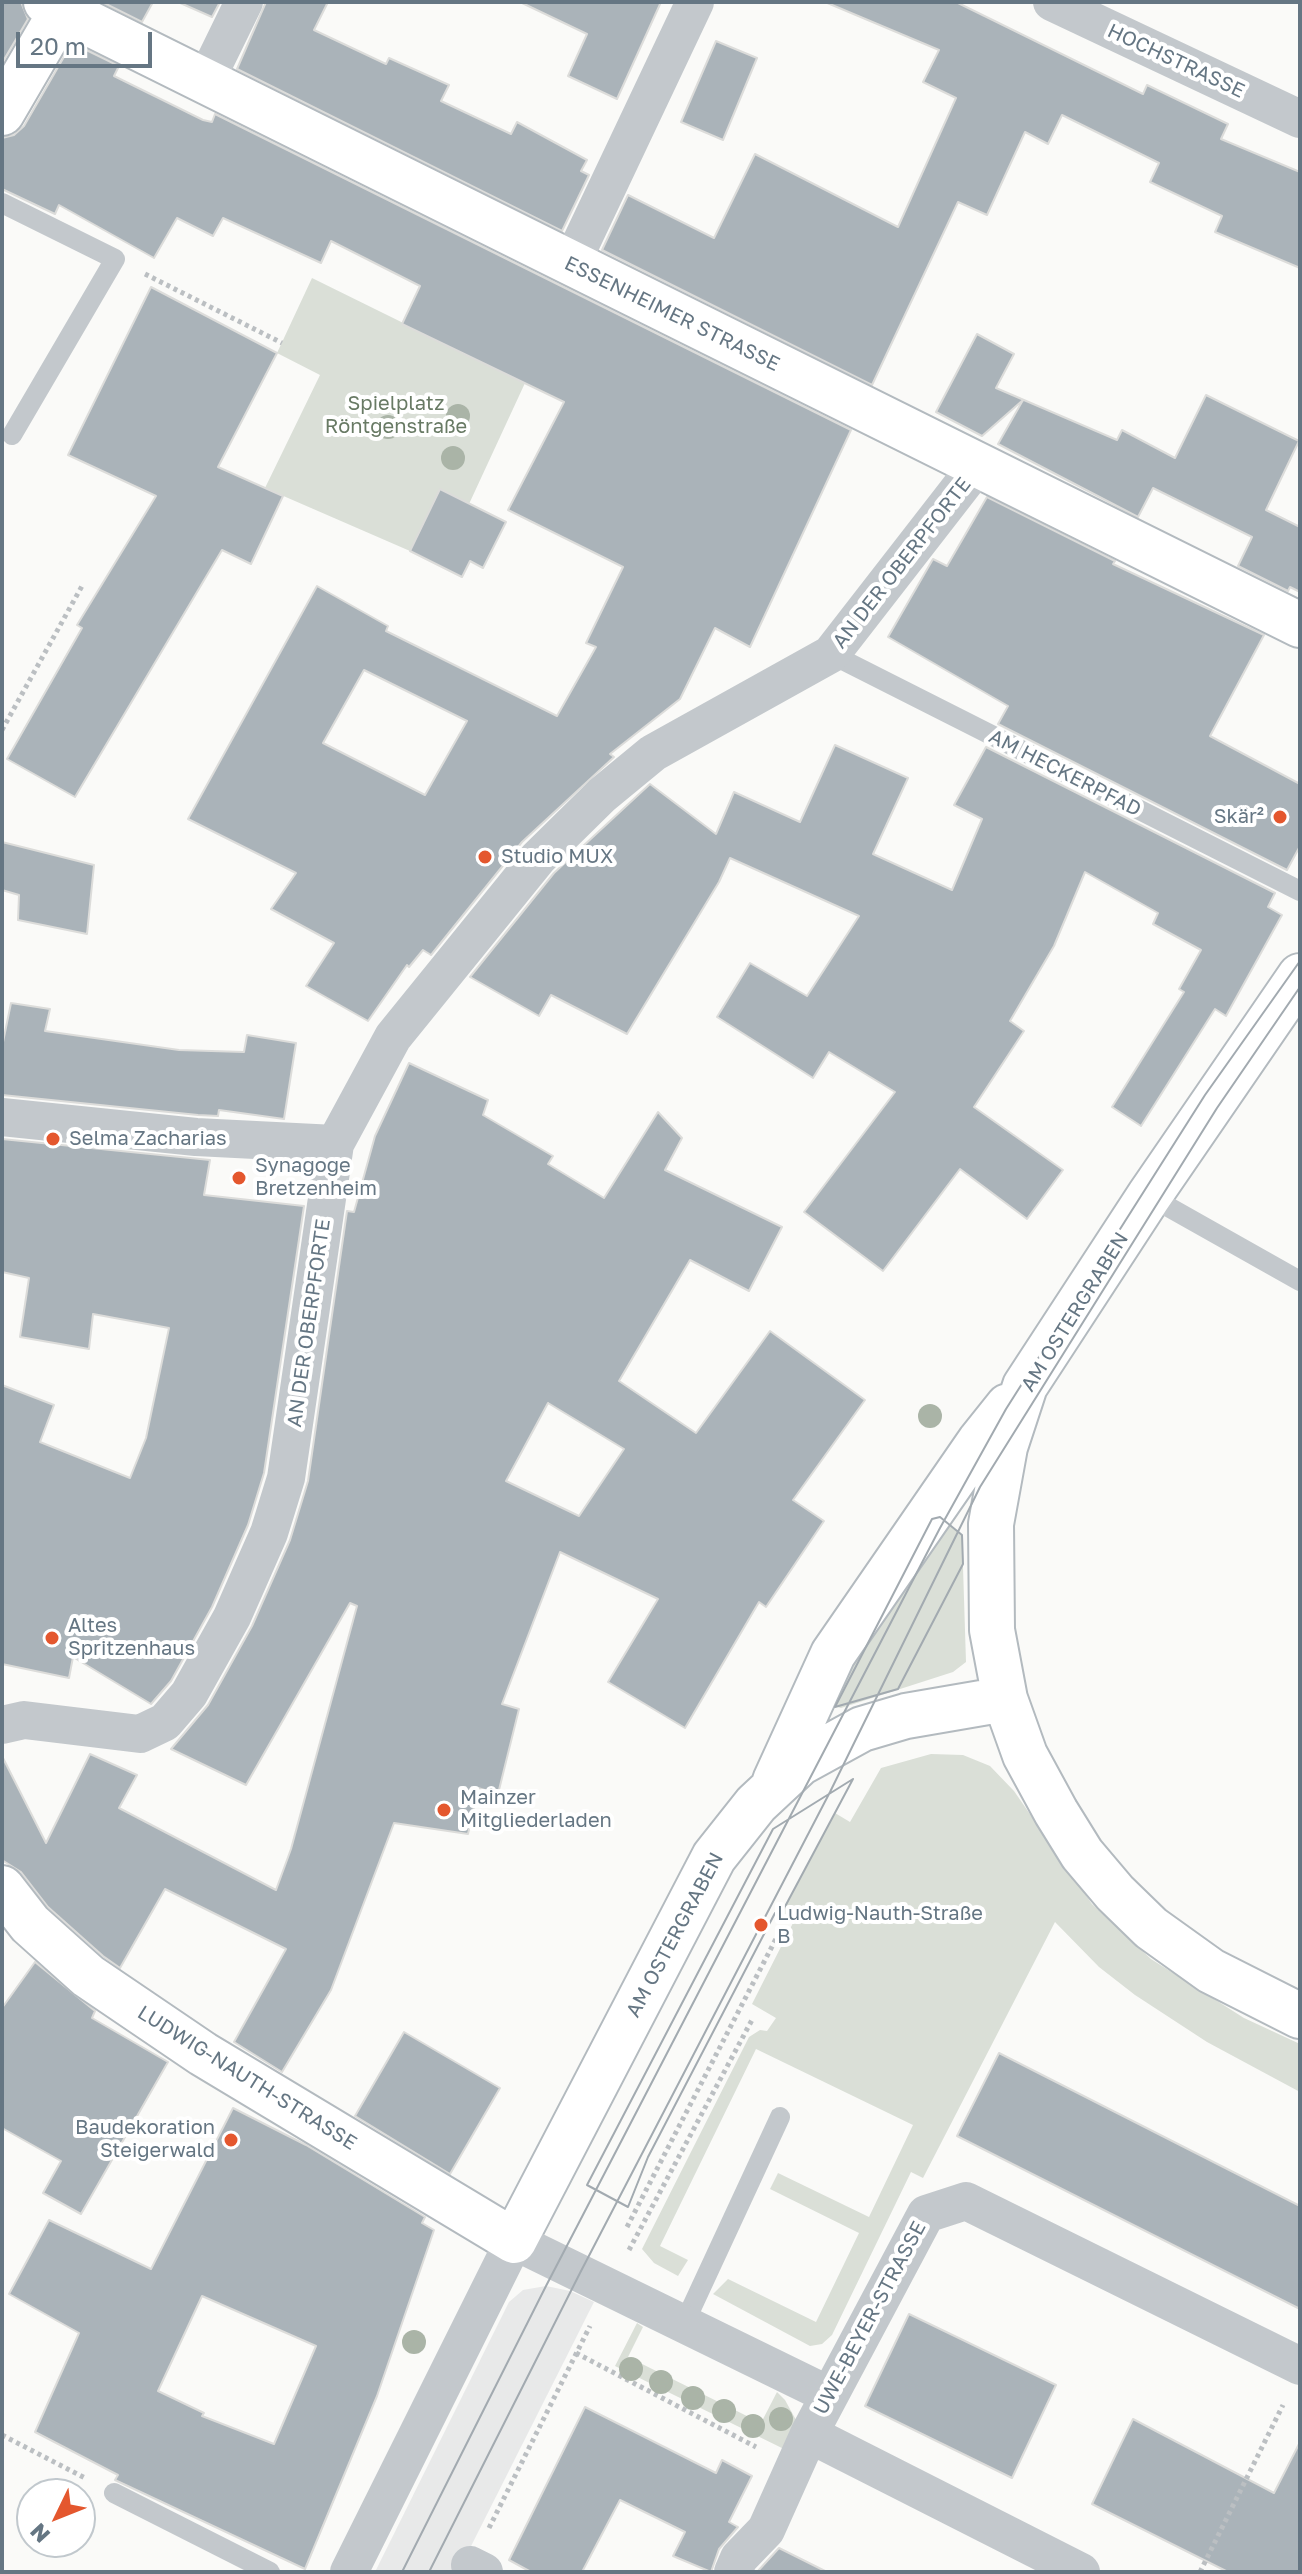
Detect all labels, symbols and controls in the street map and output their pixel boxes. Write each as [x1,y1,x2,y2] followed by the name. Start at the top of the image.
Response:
[20,16,156,66] scale bar
[1104,19,1248,103] street label: HOCHSTRASSE
[30,31,86,60] text: 20 m
[560,251,784,377] street label: ESSENHEIMER STRASSE
[325,392,467,439] park label: Spielplatz Röntgenstraße
[828,473,976,653] street label: AN DER OBERPFORTE
[985,724,1145,822] street label: AM HECKERPFAD
[1214,805,1264,829] place label: Skär²
[1271,808,1289,826] marker: Skär²
[501,845,613,869] place label: Studio MUX
[476,848,494,866] marker: Studio MUX
[69,1127,227,1151] place label: Selma Zacharias
[44,1130,62,1148] marker: Selma Zacharias
[255,1154,377,1201] place label: Synagoge Bretzenheim
[230,1169,248,1187] marker: Synagoge Bretzenheim
[282,1217,336,1429] street label: AN DER OBERPFORTE
[1016,1228,1134,1396] street label: AM OSTERGRABEN
[68,1614,195,1661] place label: Altes Spritzenhaus
[43,1629,61,1647] marker: Altes Spritzenhaus
[460,1786,612,1833] place label: Mainzer Mitgliederladen
[435,1801,453,1819] marker: Mainzer Mitgliederladen
[621,1849,729,2021] street label: AM OSTERGRABEN
[777,1902,983,1949] place label: Ludwig-Nauth-Straße B
[752,1916,770,1934] marker: Ludwig-Nauth-Straße B
[133,2001,361,2155] street label: LUDWIG-NAUTH-STRASSE
[75,2116,215,2163] place label: Baudekoration Steigerwald
[222,2131,240,2149] marker: Baudekoration Steigerwald
[809,2217,931,2419] street label: UWE-BEYER-STRASSE
[16,2478,96,2558] north arrow
[24,2518,55,2549] text: N

